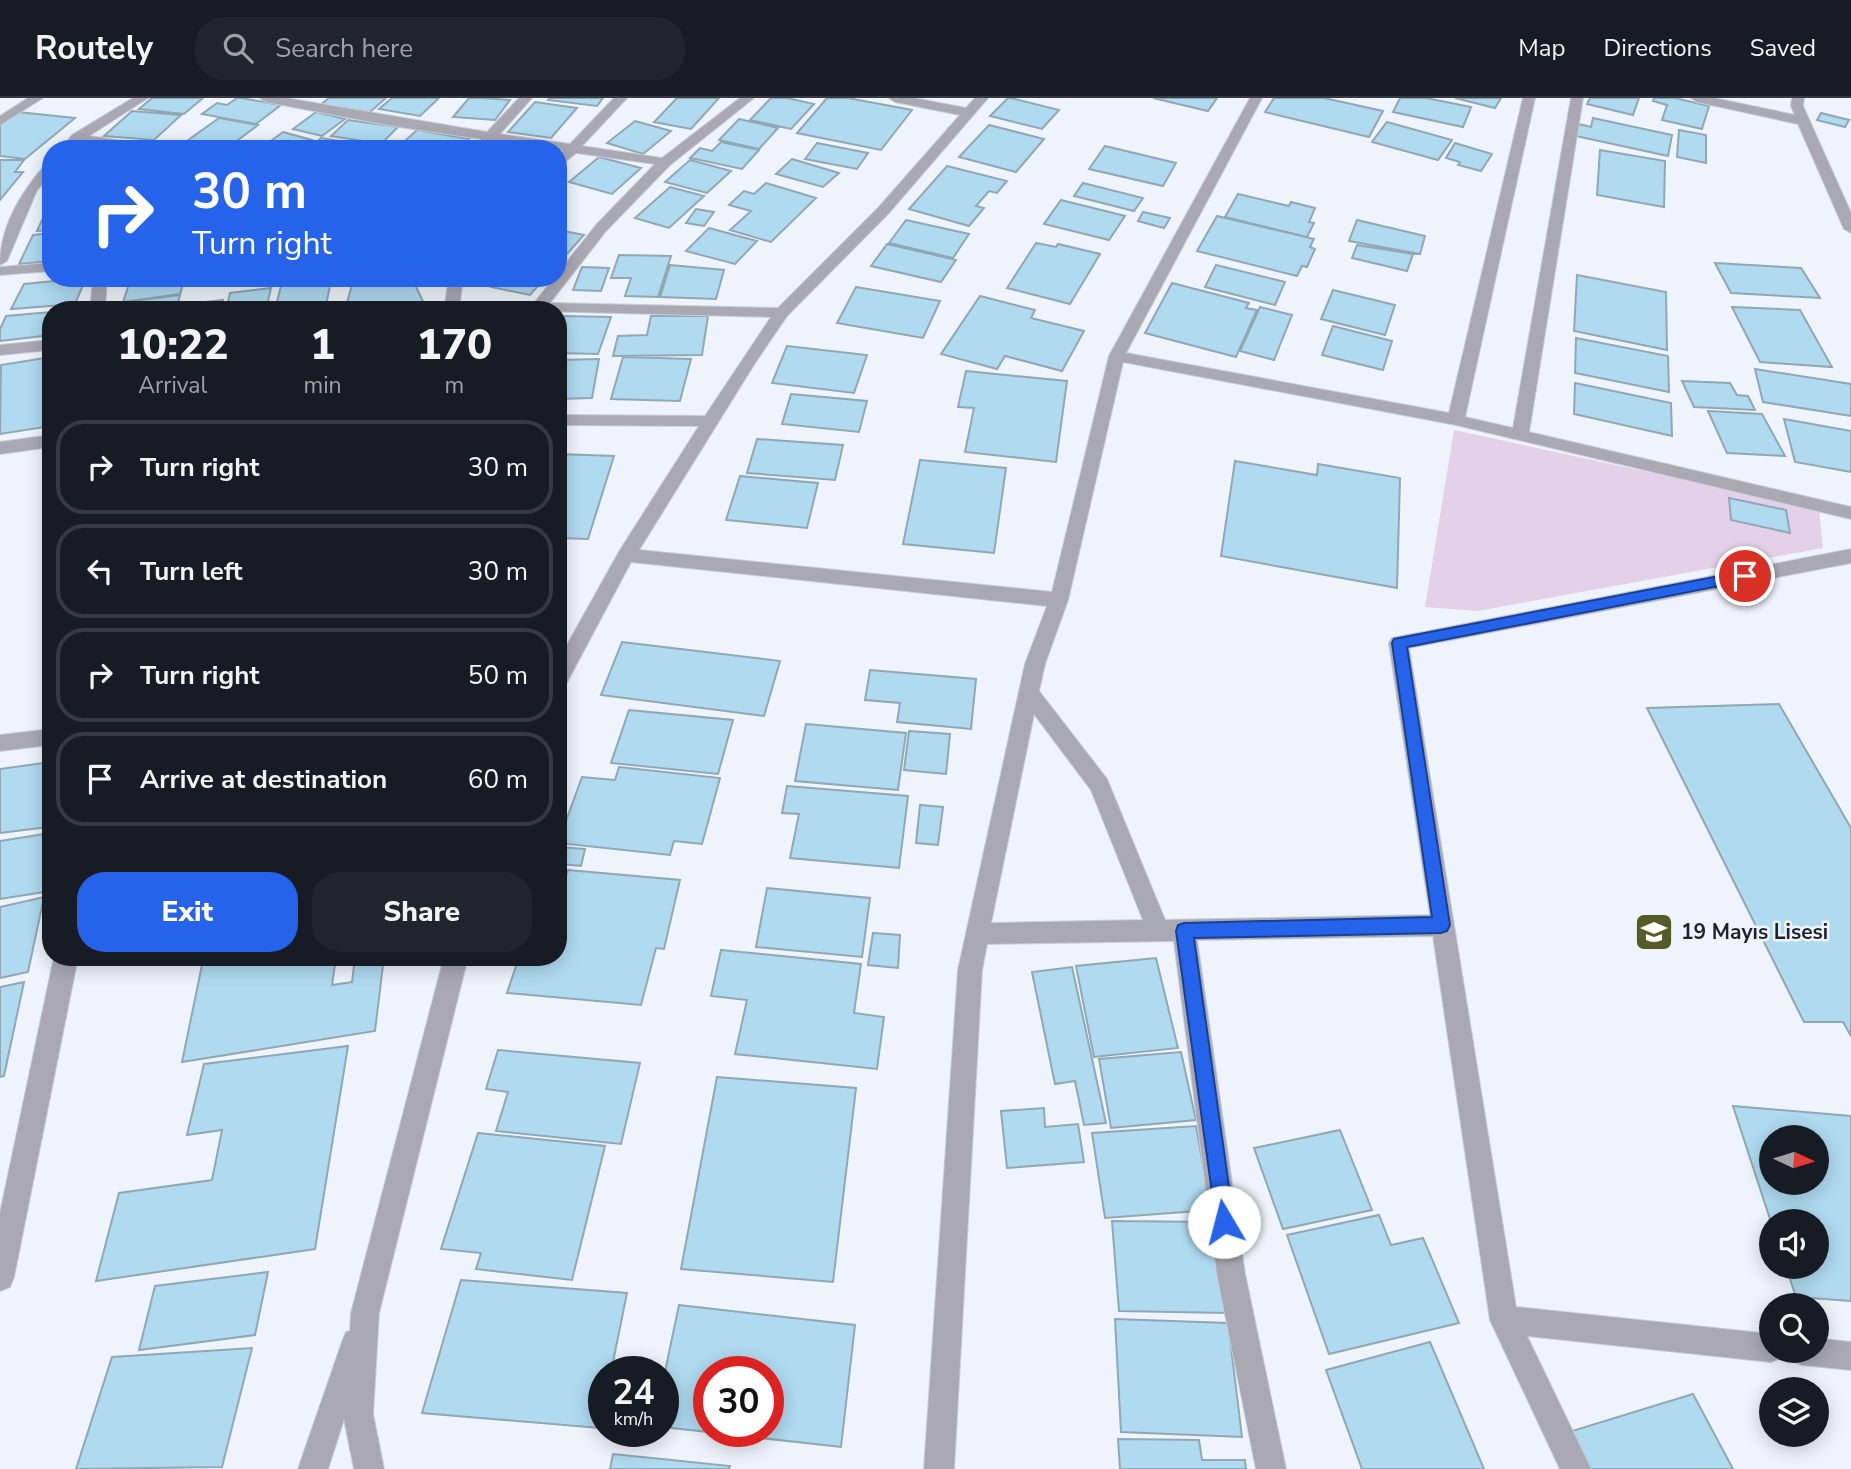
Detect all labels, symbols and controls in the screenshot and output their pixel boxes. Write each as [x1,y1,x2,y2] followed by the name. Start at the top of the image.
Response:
[195,17,685,80] search box
[35,26,153,71] text: Routely
[219,29,257,67] icon: search
[275,31,413,66] text: Search here
[1518,32,1565,64] text: Map
[1603,32,1712,64] text: Directions
[1750,32,1816,64] text: Saved
[192,158,307,225] text: 30 m
[77,168,168,259] icon: right
[192,222,332,265] text: Turn right
[117,317,229,374] text: 10:22
[310,317,335,374] text: 1
[417,317,492,374] text: 170
[138,370,207,401] text: Arrival
[304,370,342,401] text: min
[444,370,464,401] text: m
[81,448,119,486] icon: right
[140,450,259,485] text: Turn right
[468,450,528,485] text: 30 m
[1715,546,1775,606] pin
[81,552,119,590] icon: left
[140,554,243,589] text: Turn left
[468,554,528,589] text: 30 m
[1726,557,1764,595] icon: arrive
[81,656,119,694] icon: right
[140,658,259,693] text: Turn right
[468,658,528,693] text: 50 m
[81,760,119,798] icon: arrive
[140,762,387,797] text: Arrive at destination
[468,762,528,797] text: 60 m
[77,872,298,952] button: Exit
[312,872,532,952] button: Share
[1633,911,1675,953] school or university icon: 19 Mayıs Lisesi
[1681,918,1828,946] place label: 19 Mayıs Lisesi
[1759,1125,1829,1195] north arrow
[1759,1125,1829,1447] map controls
[1187,1185,1261,1259] position arrow
[1759,1209,1829,1279] button: sound
[1759,1293,1829,1363] button: search
[693,1356,784,1447] speed limit sign: 30
[612,1369,655,1416] text: 24
[1759,1377,1829,1447] button: layers
[614,1407,653,1431] text: km/h

